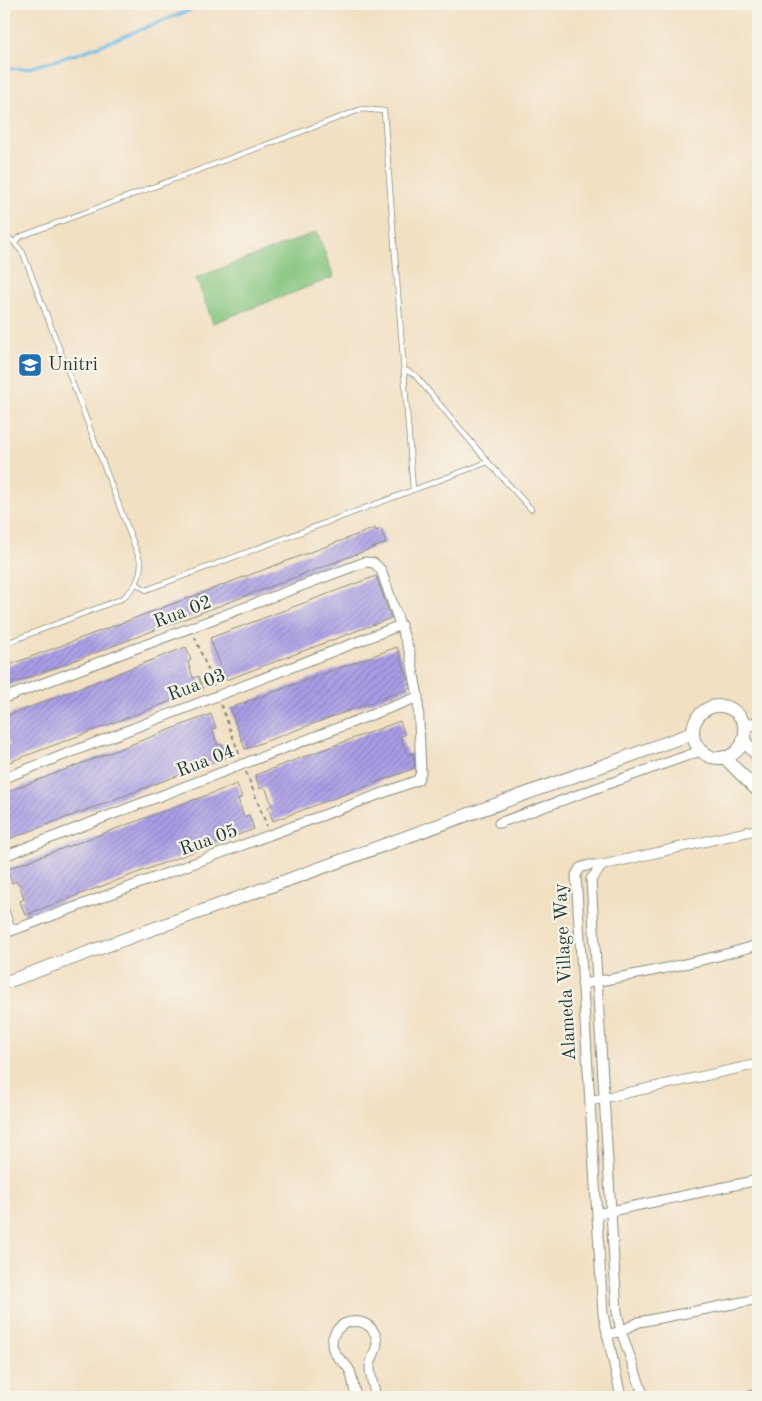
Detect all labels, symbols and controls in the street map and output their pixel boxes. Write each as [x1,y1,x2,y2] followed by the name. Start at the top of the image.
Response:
[17,352,43,378] school or university icon: Unitri
[48,356,98,375] place label: Unitri
[151,593,215,633] street label: Rua 02
[165,666,229,706] street label: Rua 03
[174,742,238,782] street label: Rua 04
[177,822,241,860] street label: Rua 05
[552,882,580,1062] street label: Alameda Village Way

